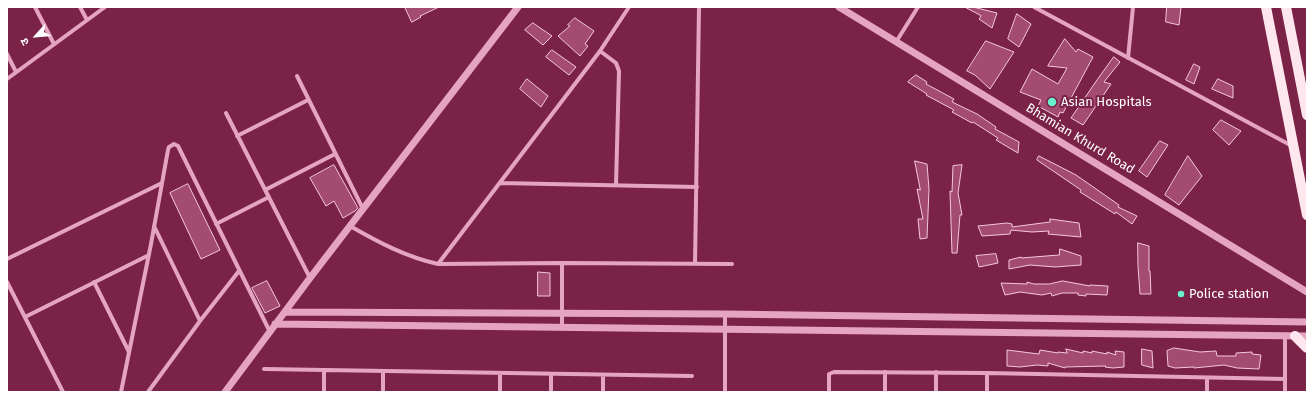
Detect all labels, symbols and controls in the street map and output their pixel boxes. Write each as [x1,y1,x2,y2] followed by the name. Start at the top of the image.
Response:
[16,16,56,56] north arrow
[18,36,32,47] text: उ
[1061,94,1152,110] place label: Asian Hospitals
[1046,96,1058,108] marker: Asian Hospitals
[1023,100,1137,178] street label: Bhamian Khurd Road
[1189,286,1269,302] place label: Police station
[1176,289,1186,299] marker: Police station

